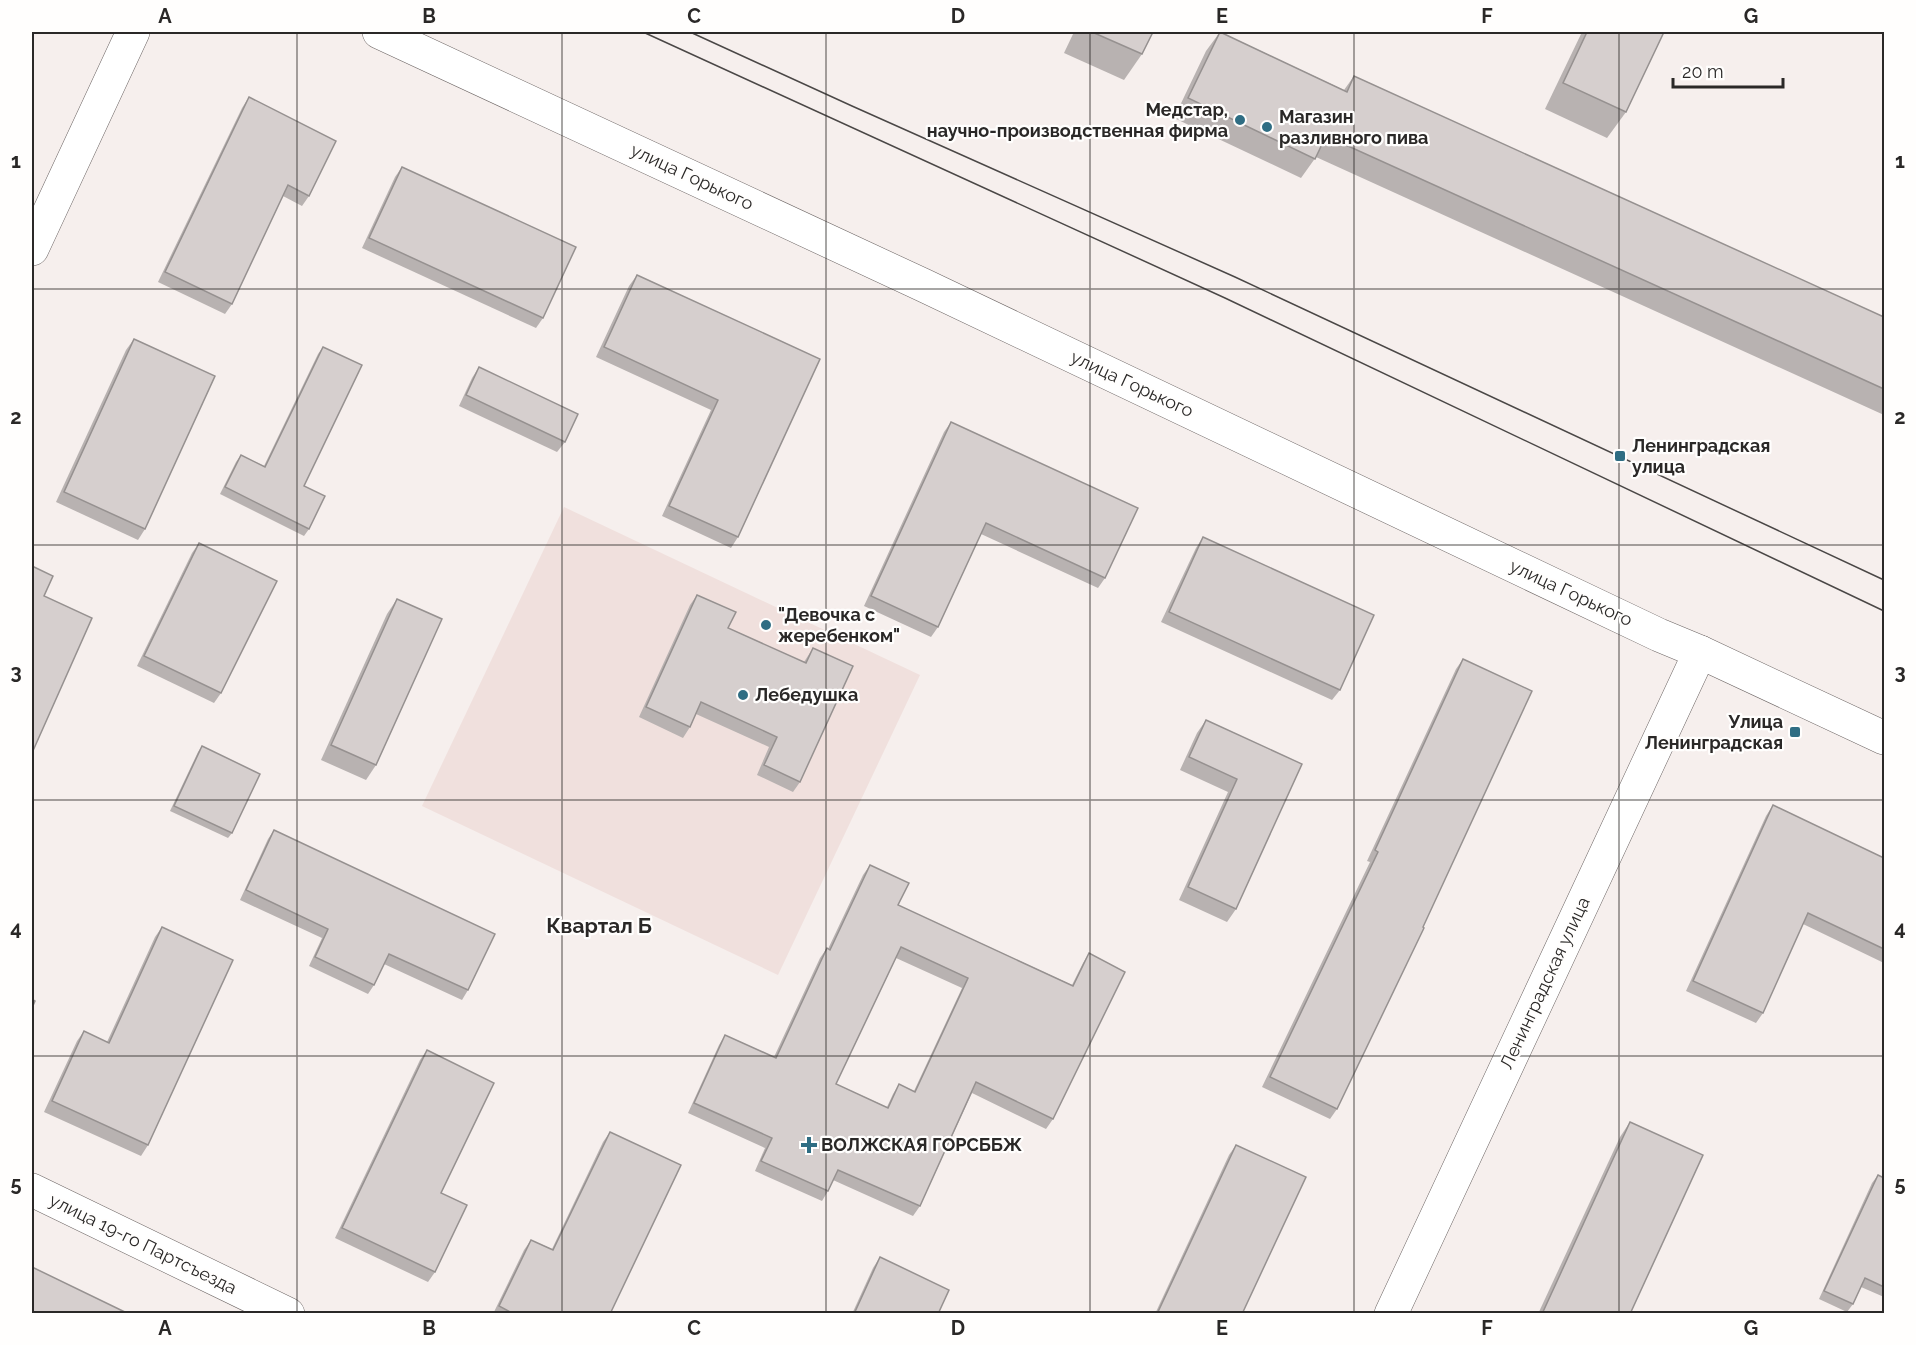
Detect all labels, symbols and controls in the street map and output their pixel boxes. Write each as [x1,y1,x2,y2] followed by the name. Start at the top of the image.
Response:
[158,4,172,28] text: A
[422,4,436,28] text: B
[687,4,701,28] text: C
[951,4,965,28] text: D
[1216,4,1228,28] text: E
[1481,4,1493,28] text: F
[1744,4,1758,28] text: G
[1673,51,1782,89] scale bar
[1682,61,1724,82] text: 20 m
[927,99,1228,141] place label: Медстар, научно-производственная фирма
[1279,106,1428,148] place label: Магазин разливного пива
[1233,113,1247,127] marker: Медстар, научно-производственная фирма
[1260,120,1274,134] marker: Магазин разливного пива
[628,139,757,214] street label: улица Горького
[11,149,21,173] text: 1
[1895,149,1905,173] text: 1
[1068,346,1197,421] street label: улица Горького
[10,405,22,429] text: 2
[1894,405,1906,429] text: 2
[1632,435,1770,477] place label: Ленинградская улица
[1613,449,1627,463] marker: Ленинградская улица
[1507,555,1636,630] street label: улица Горького
[778,604,900,646] place label: "Девочка с жеребенком"
[759,618,773,632] marker: "Девочка с жеребенком"
[10,660,22,684] text: 3
[1894,660,1906,684] text: 3
[755,684,858,705] place label: Лебедушка
[736,688,750,702] marker: Лебедушка
[1645,711,1783,753] place label: Улица Ленинградская
[1788,725,1802,739] marker: Улица Ленинградская
[1495,893,1594,1072] street label: Ленинградская улица
[546,913,652,938] district label: Квартал Б
[10,916,22,940] text: 4
[1894,916,1906,940] text: 4
[821,1134,1022,1155] place label: ВОЛЖСКАЯ ГОРСББЖ
[802,1138,816,1152] marker: ВОЛЖСКАЯ ГОРСББЖ
[10,1172,22,1196] text: 5
[1894,1172,1906,1196] text: 5
[46,1189,240,1298] street label: улица 19-го Партсъезда
[158,1316,172,1340] text: A
[422,1316,436,1340] text: B
[687,1316,701,1340] text: C
[951,1316,965,1340] text: D
[1216,1316,1228,1340] text: E
[1481,1316,1493,1340] text: F
[1744,1316,1758,1340] text: G

